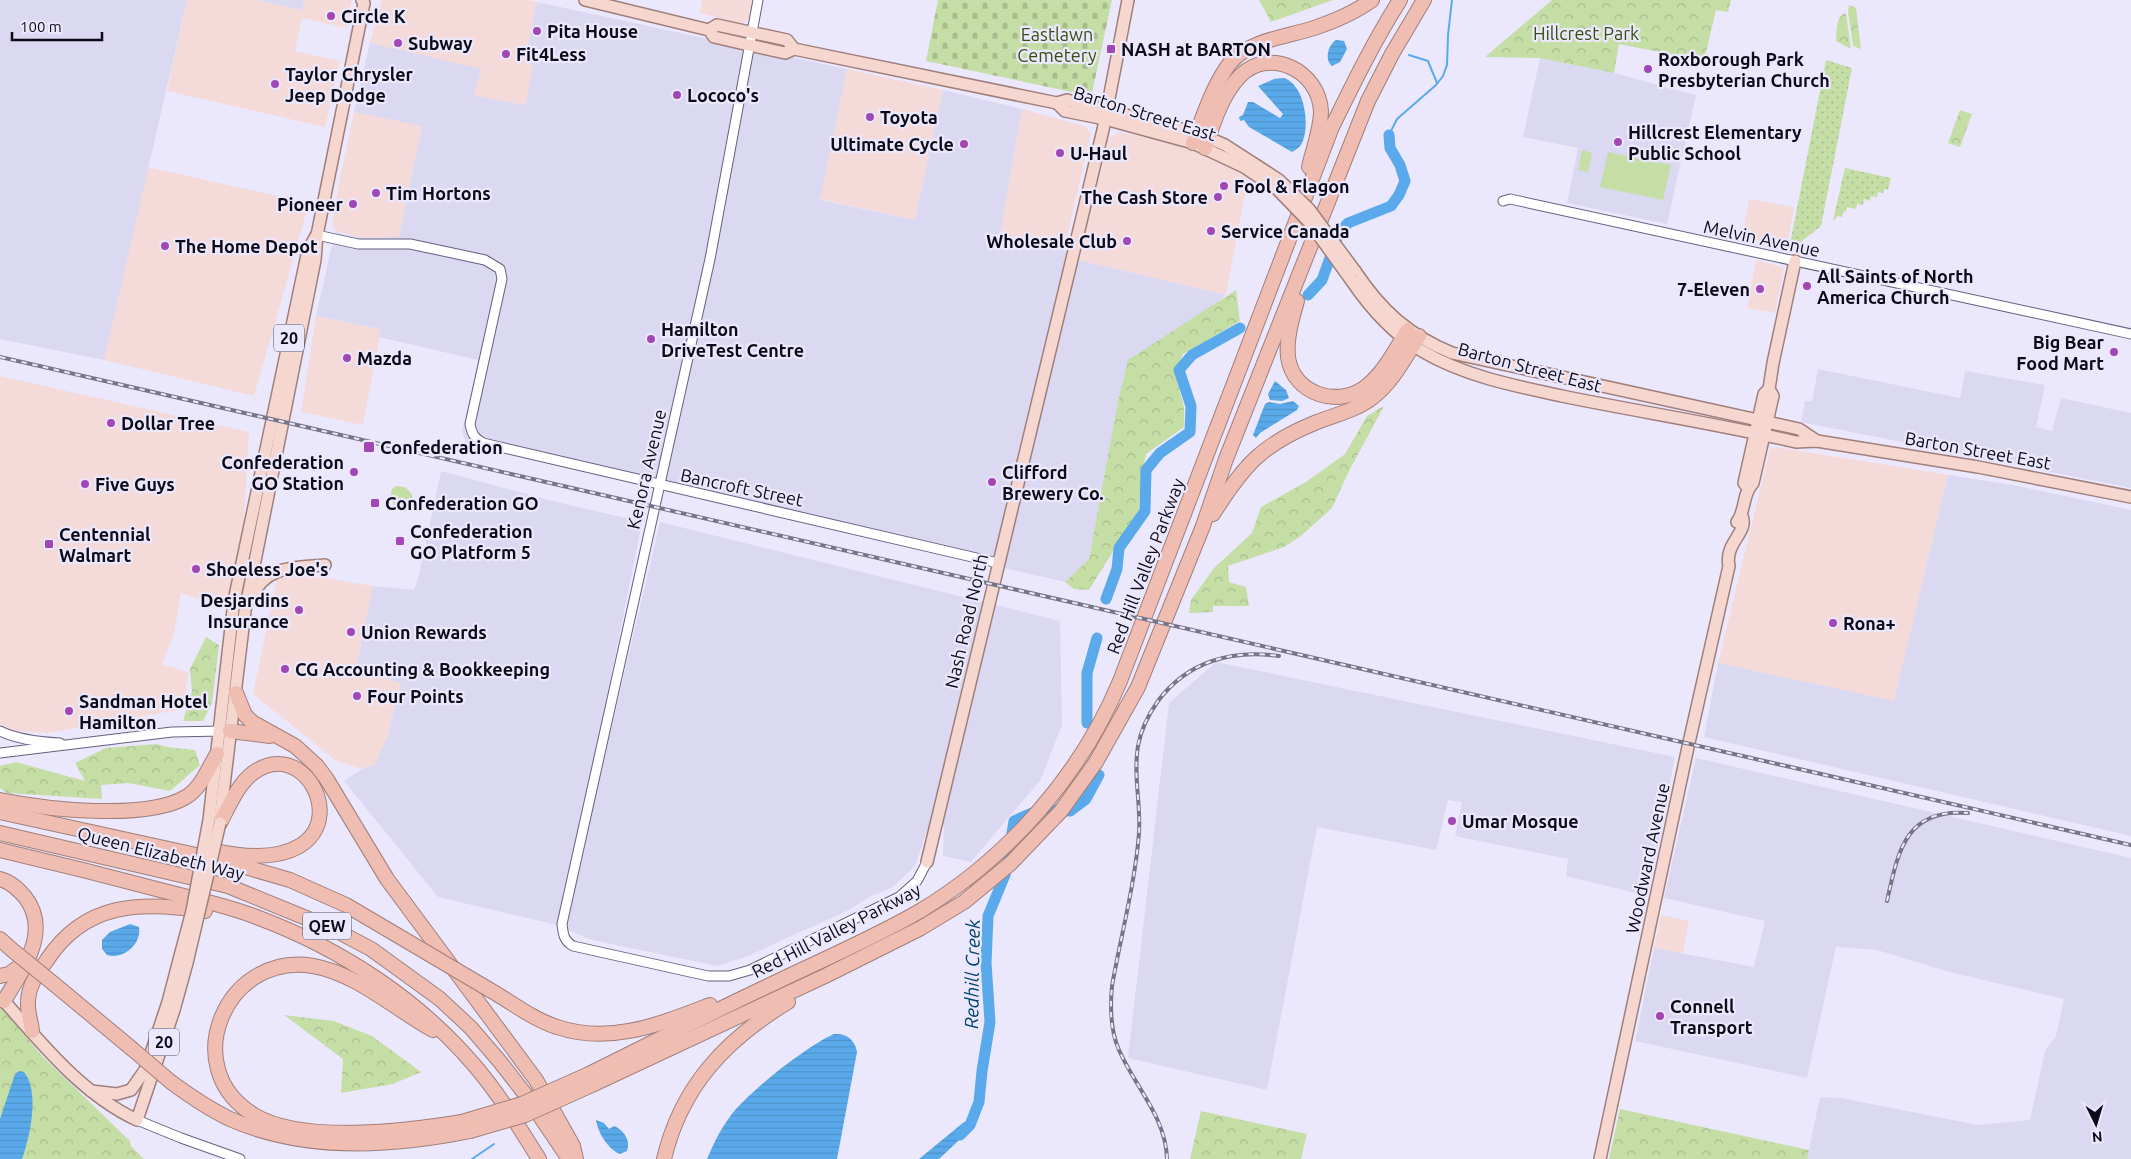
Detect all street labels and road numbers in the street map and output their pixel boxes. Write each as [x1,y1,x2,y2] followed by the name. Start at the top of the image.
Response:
[1071,82,1219,144] street label: Barton Street East
[1702,216,1822,260] street label: Melvin Avenue
[274,324,304,352] road number: 20
[1456,338,1604,396] street label: Barton Street East
[623,407,669,531] street label: Kenora Avenue
[1903,427,2053,473] street label: Barton Street East
[679,464,805,510] street label: Bancroft Street
[1102,475,1188,657] street label: Red Hill Valley Parkway
[941,552,991,690] street label: Nash Road North
[1621,781,1673,935] street label: Woodward Avenue
[75,823,247,884] street label: Queen Elizabeth Way
[748,879,924,981] street label: Red Hill Valley Parkway
[303,912,351,939] road number: QEW
[149,1028,179,1056] road number: 20

